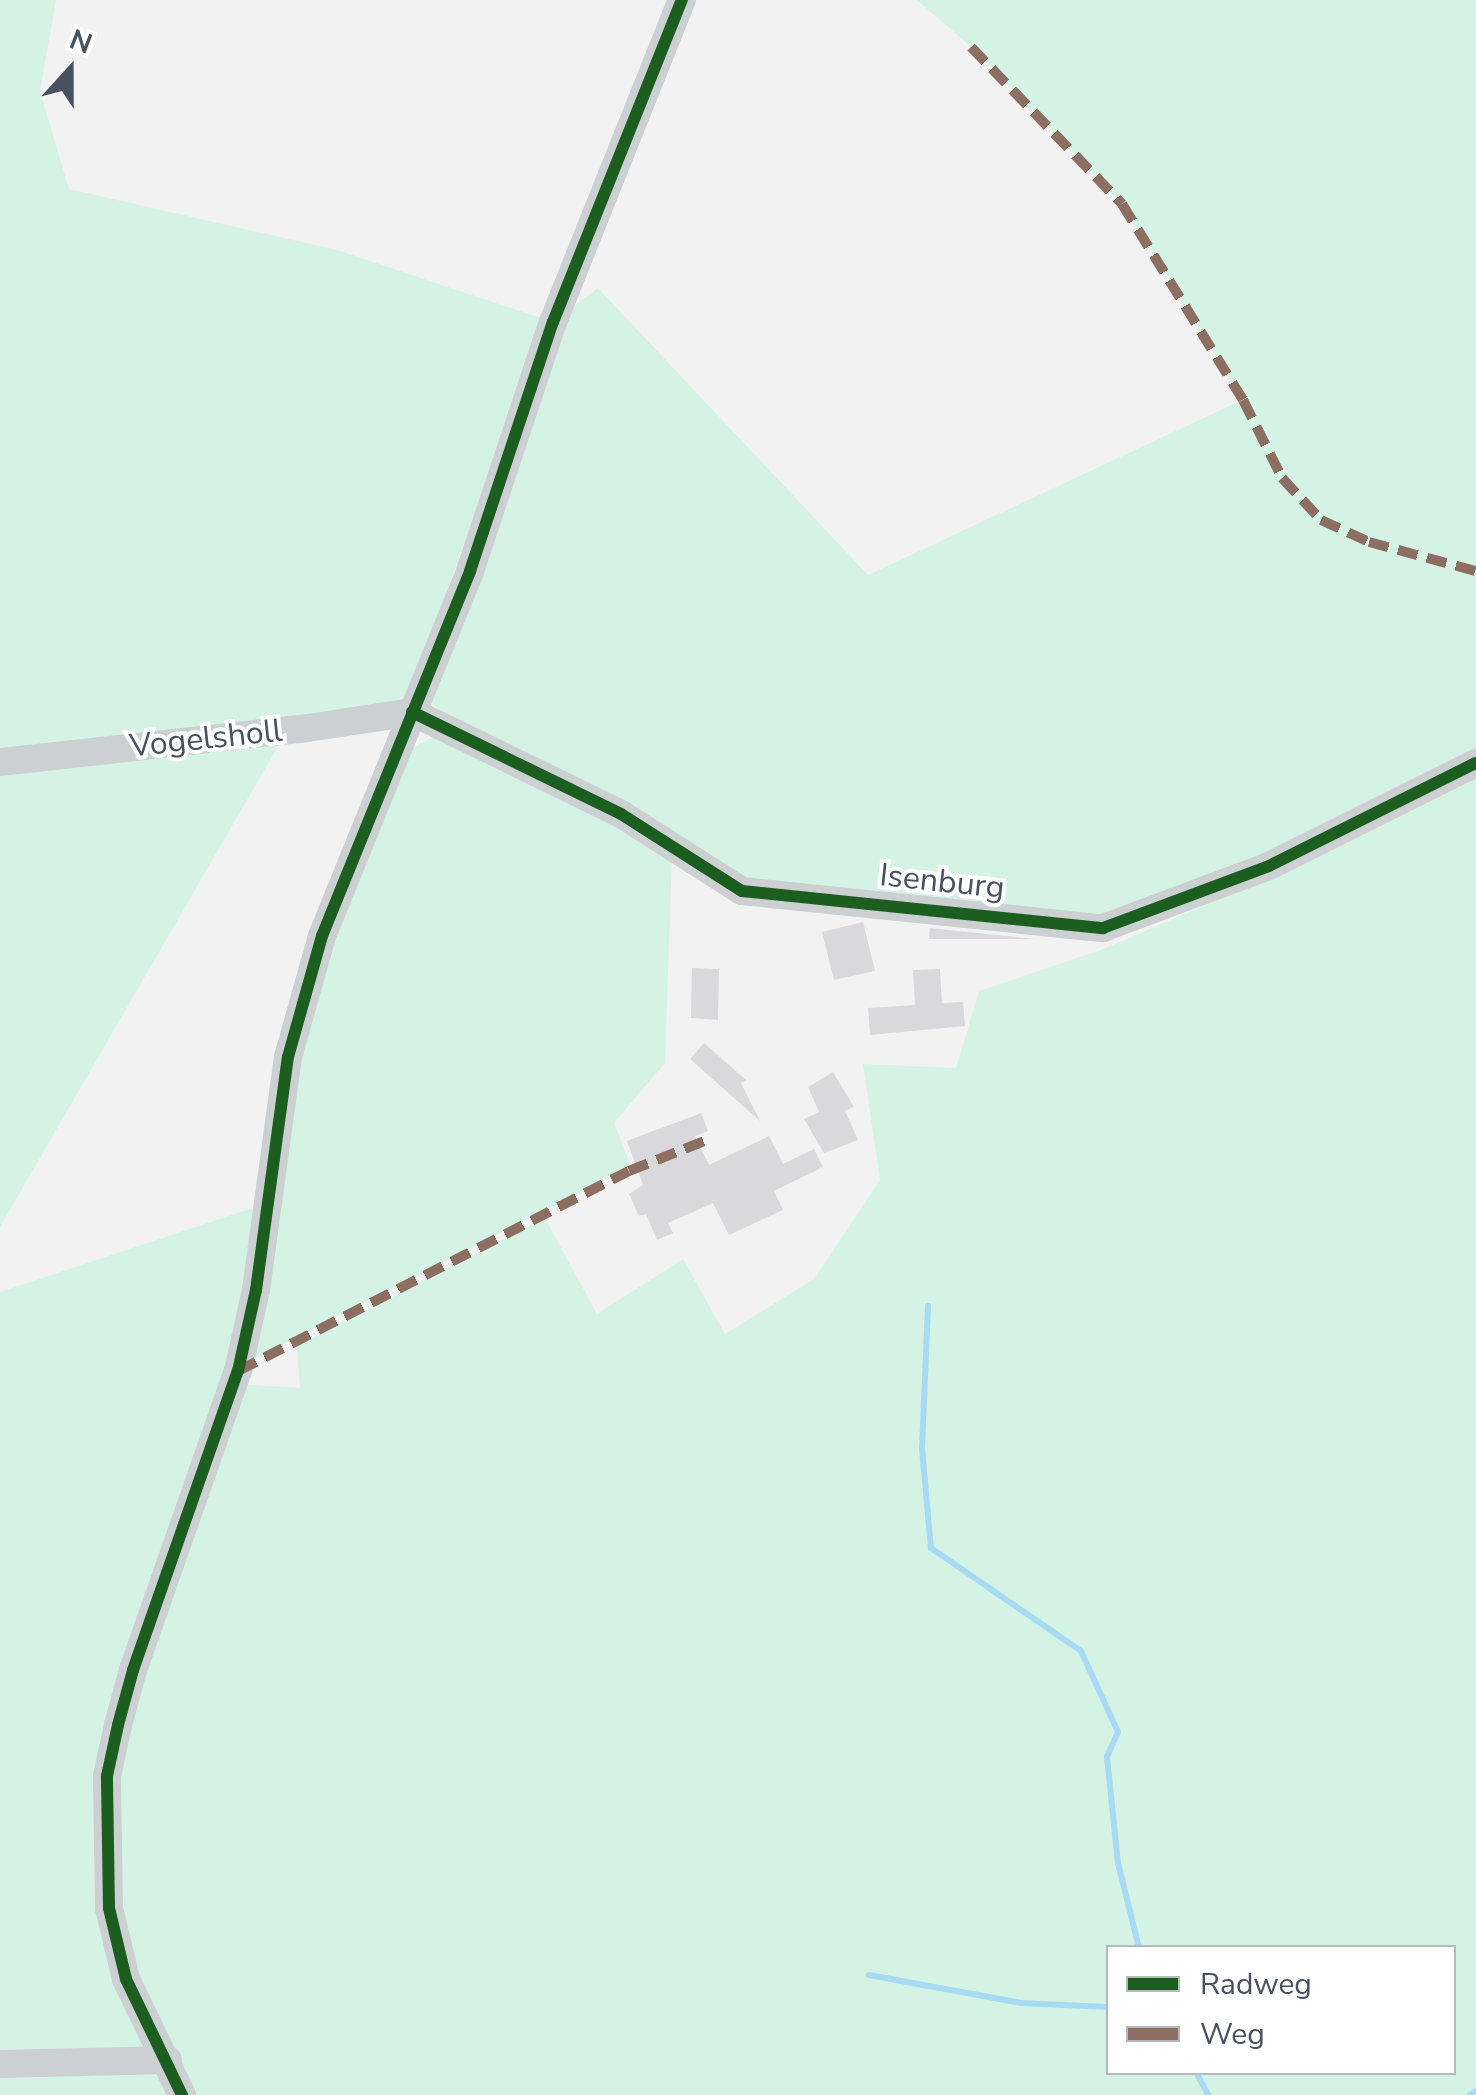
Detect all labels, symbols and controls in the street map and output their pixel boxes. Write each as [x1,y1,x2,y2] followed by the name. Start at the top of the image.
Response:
[20,20,120,120] north arrow
[64,20,97,63] text: N
[128,712,284,766] street label: Vogelsholl
[878,856,1006,908] street label: Isenburg
[1106,1945,1456,2075] legend
[1200,1964,1312,2005] text: Radweg
[1200,2014,1265,2055] text: Weg

